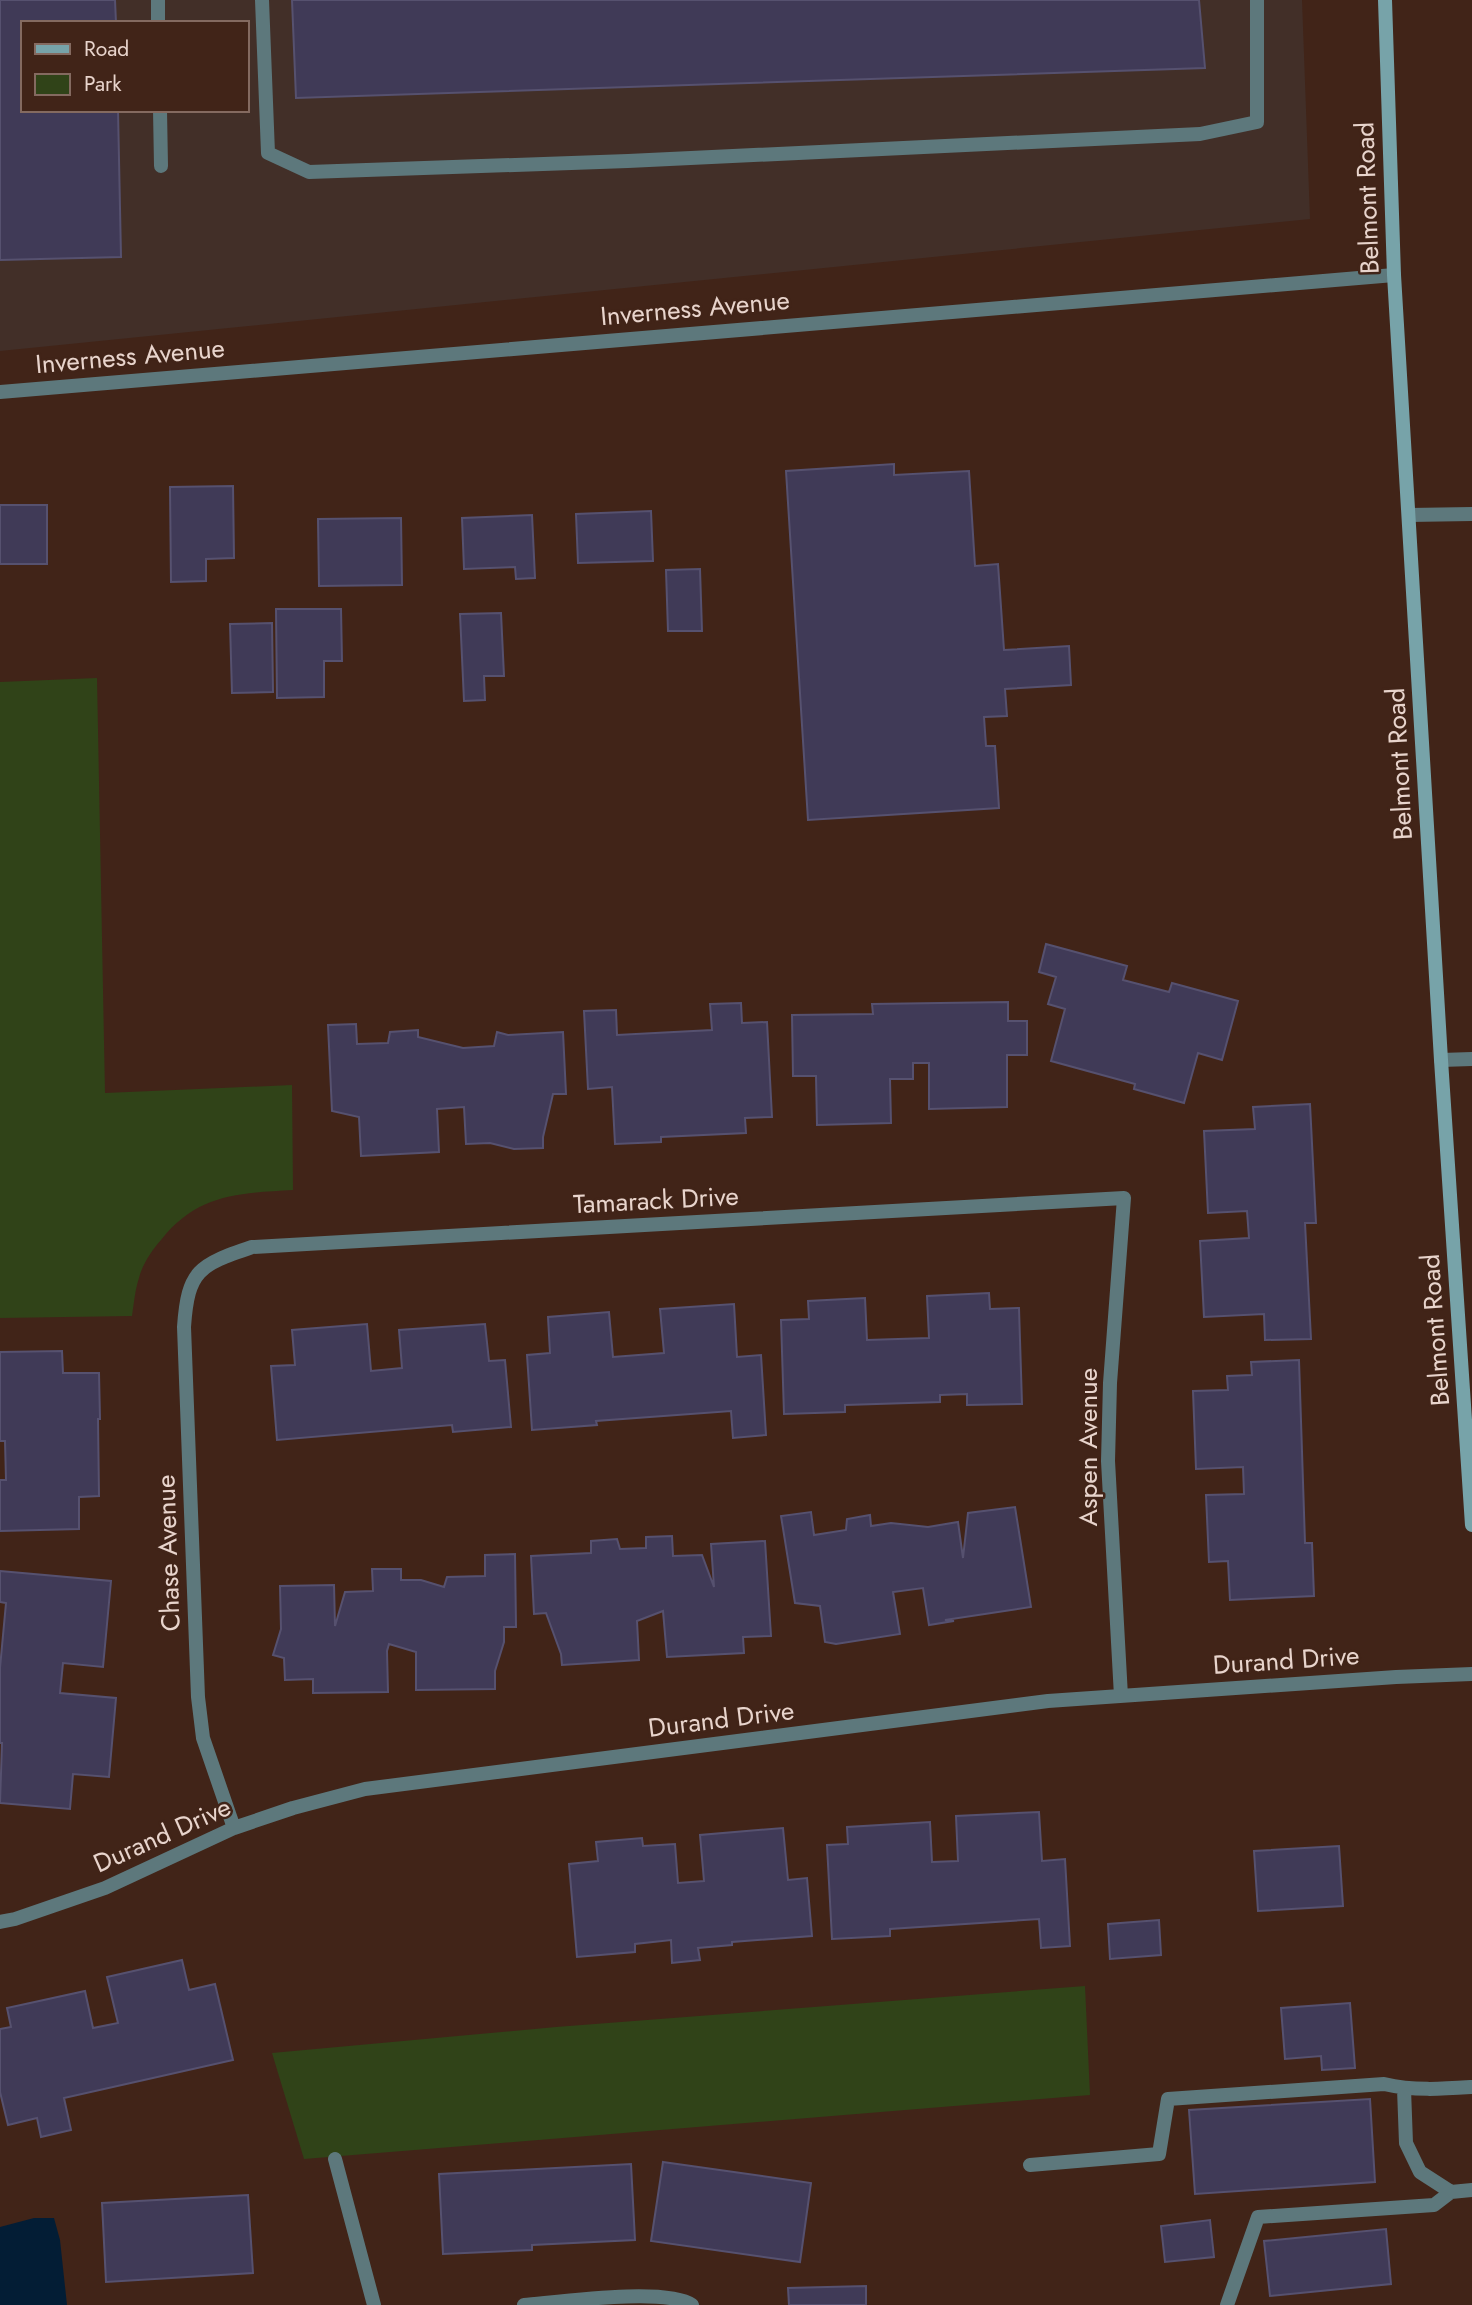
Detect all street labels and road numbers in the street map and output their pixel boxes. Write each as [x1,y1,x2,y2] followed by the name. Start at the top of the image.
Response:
[1345,121,1389,275] street label: Belmont Road
[599,281,791,335] street label: Inverness Avenue
[34,329,226,383] street label: Inverness Avenue
[1376,687,1422,841] street label: Belmont Road
[572,1177,740,1223] street label: Tamarack Drive
[1411,1253,1459,1407] street label: Belmont Road
[1069,1368,1107,1526] street label: Aspen Avenue
[146,1474,190,1632] street label: Chase Avenue
[1211,1636,1361,1684] street label: Durand Drive
[646,1691,796,1747] street label: Durand Drive
[87,1788,237,1882] street label: Durand Drive

